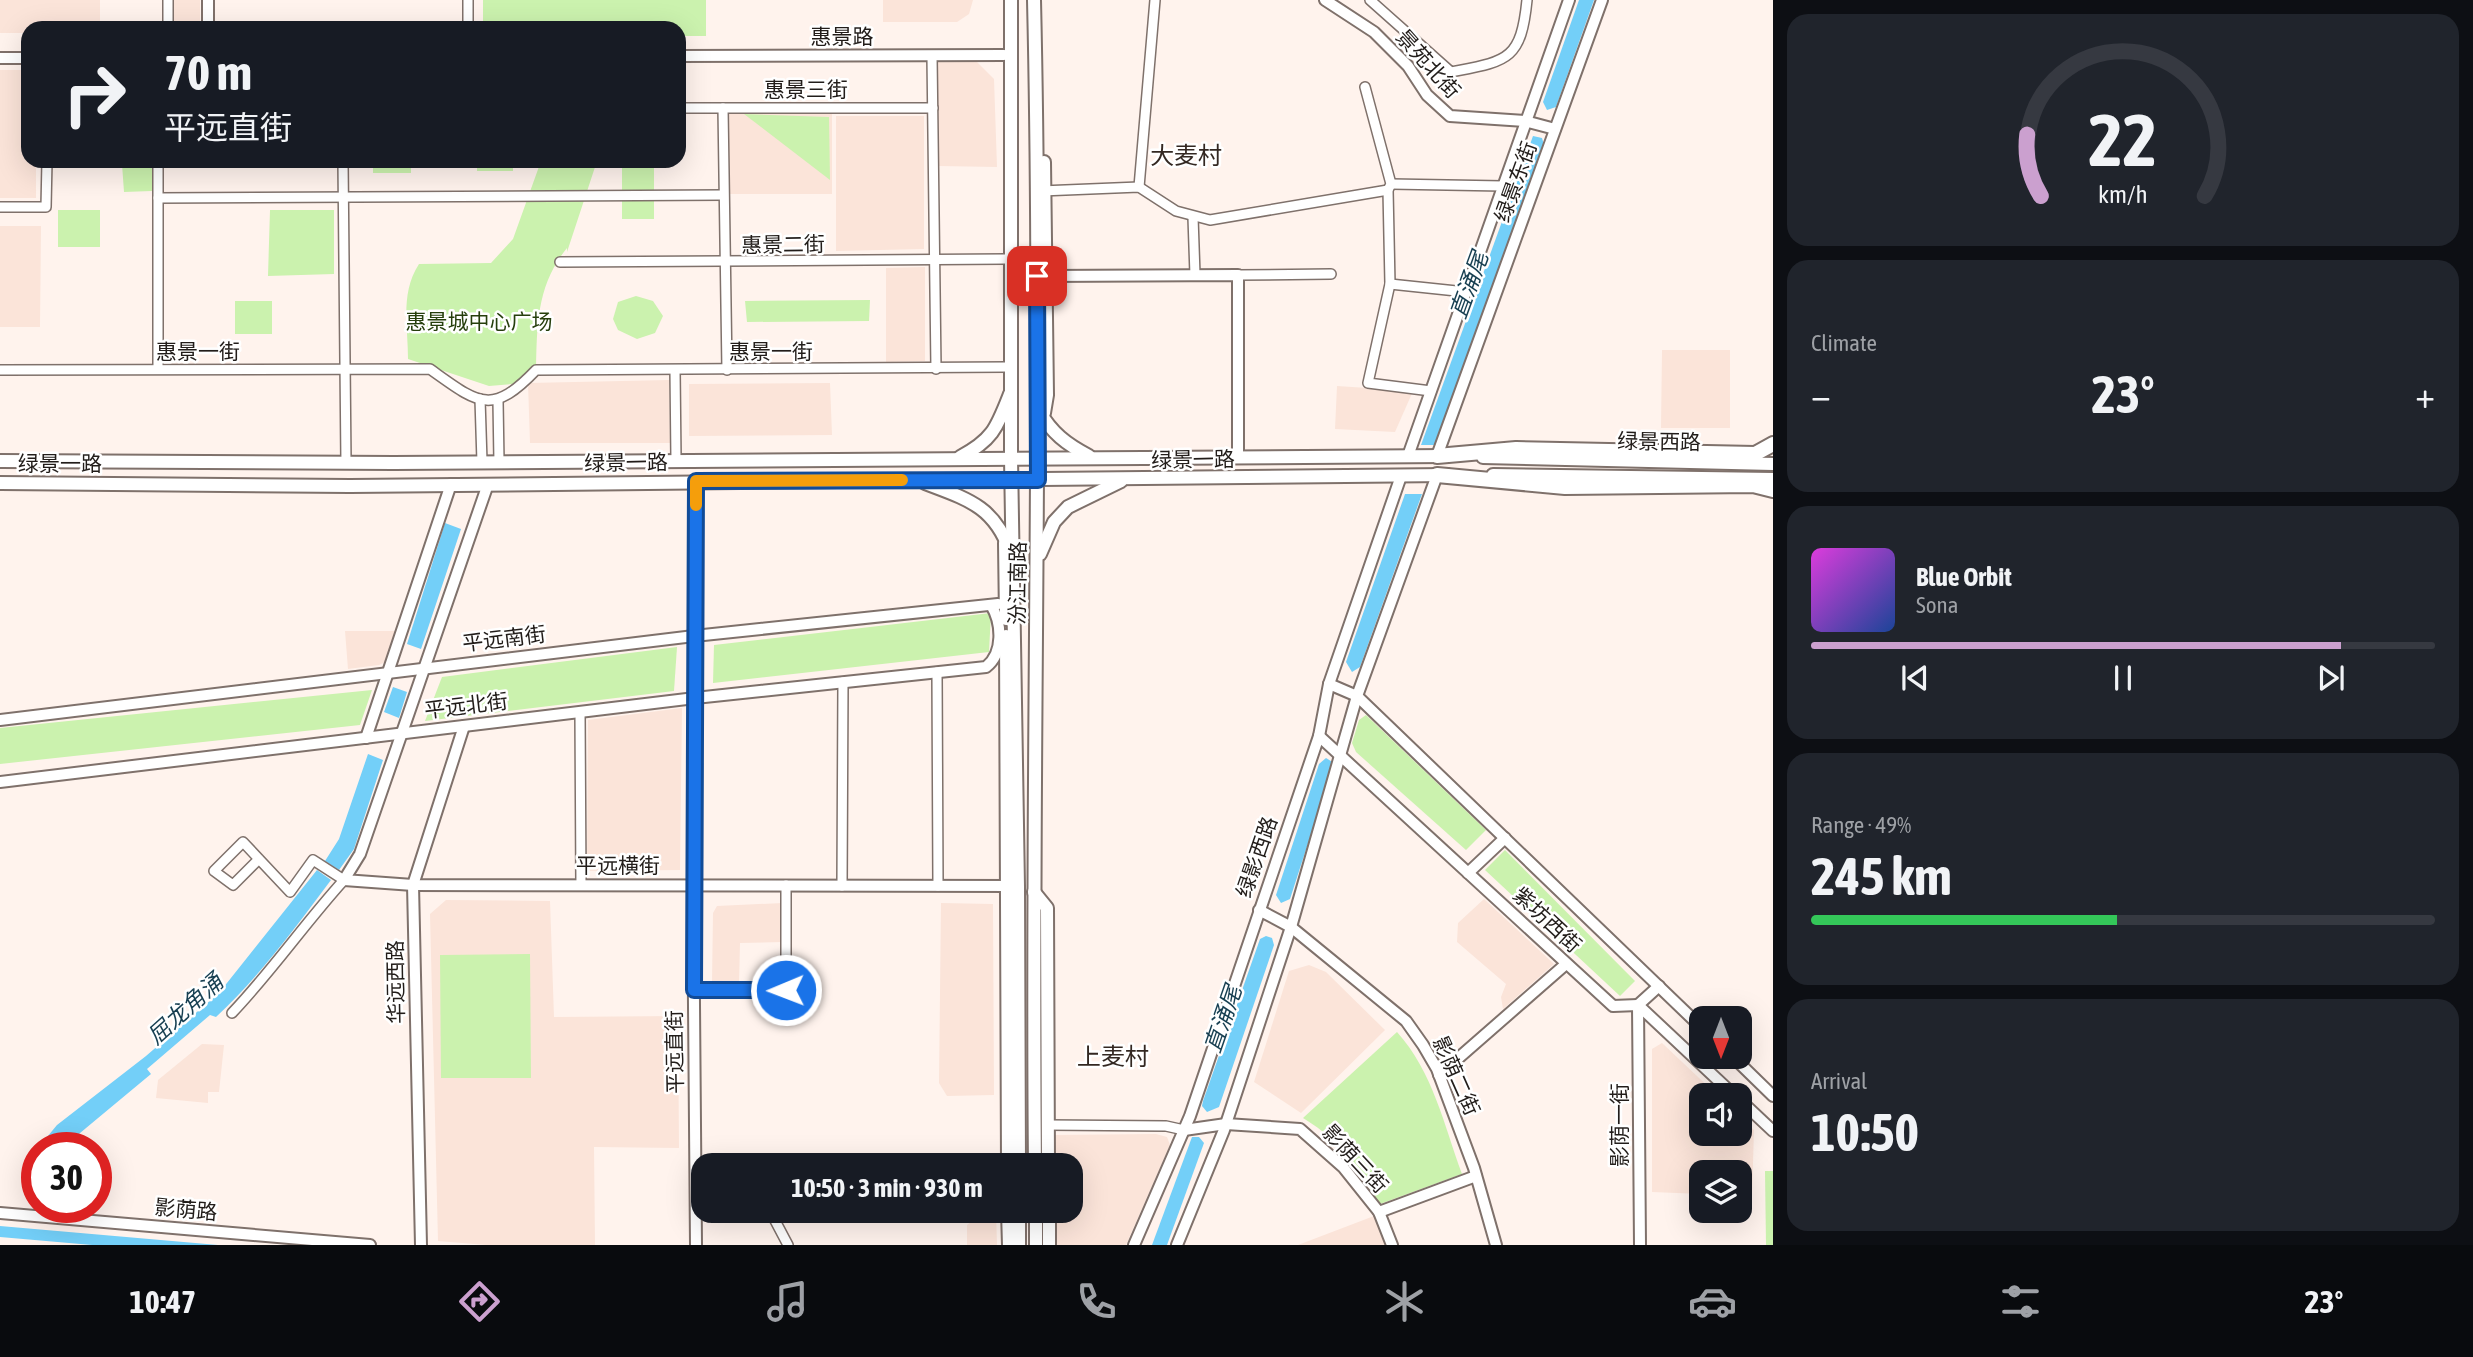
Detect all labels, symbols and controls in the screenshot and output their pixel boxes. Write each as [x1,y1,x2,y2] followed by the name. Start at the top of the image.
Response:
[811,24,874,48] street label: 惠景路
[1392,24,1466,103] street label: 景苑北街
[164,44,252,100] text: 70 m
[49,49,140,140] icon: right
[764,77,848,101] street label: 惠景三街
[2089,98,2157,181] text: 22
[164,109,292,146] text: 平远直街
[1489,138,1541,225] street label: 绿景东街
[1150,142,1222,169] district label: 大麦村
[2098,180,2148,208] text: km/h
[741,231,825,257] street label: 惠景二街
[1007,246,1067,306] pin
[1445,246,1494,322] water label: 直涌尾
[1018,257,1056,295] icon: arrive
[406,309,553,333] park label: 惠景城中心广场
[1811,330,1877,356] text: Climate
[156,339,240,363] street label: 惠景一街
[729,339,813,363] street label: 惠景一街
[2091,364,2155,424] text: 23°
[1811,373,1831,416] text: −
[2415,373,2435,416] text: +
[1617,428,1701,454] street label: 绿景西路
[1151,446,1235,472] street label: 绿景一路
[584,449,668,475] street label: 绿景一路
[18,451,102,475] street label: 绿景一路
[1004,541,1030,625] street label: 汾江南路
[1916,562,2012,592] text: Blue Orbit
[1916,592,1958,618] text: Sona
[461,621,547,655] street label: 平远南街
[1896,659,1934,697] icon: previous
[2104,659,2142,697] icon: pause
[2312,659,2350,697] icon: next
[423,688,509,722] street label: 平远北街
[1811,812,1911,838] text: Range · 49%
[1231,813,1281,900] street label: 绿影西路
[1811,846,1952,906] text: 245 km
[576,853,660,877] street label: 平远横街
[1509,882,1587,957] street label: 紫坊西街
[382,940,408,1024] street label: 华远西路
[749,953,823,1027] position arrow
[142,967,230,1049] water label: 屈龙角涌
[1199,980,1247,1056] water label: 直涌尾
[1689,1006,1752,1069] north arrow
[1689,1006,1752,1223] map controls
[661,1010,687,1094] street label: 平远直街
[1429,1032,1485,1119] street label: 影荫二街
[1077,1043,1149,1070] district label: 上麦村
[1811,1068,1867,1094] text: Arrival
[1607,1083,1631,1167] street label: 影荫一街
[1689,1083,1752,1146] button: sound
[1811,1102,1919,1162] text: 10:50
[1318,1119,1393,1197] street label: 影荫三街
[21,1132,112,1223] speed limit sign: 30
[1689,1160,1752,1223] button: layers
[791,1173,983,1203] text: 10:50 · 3 min · 930 m
[154,1194,219,1224] street label: 影荫路
[455,1277,504,1326] icon: directions
[763,1277,812,1326] icon: music
[1072,1277,1121,1326] icon: phone
[1380,1277,1429,1326] icon: climate
[1688,1277,1737,1326] icon: car
[1996,1277,2045,1326] icon: filters
[130,1283,196,1320] text: 10:47
[2304,1283,2343,1320] text: 23°

